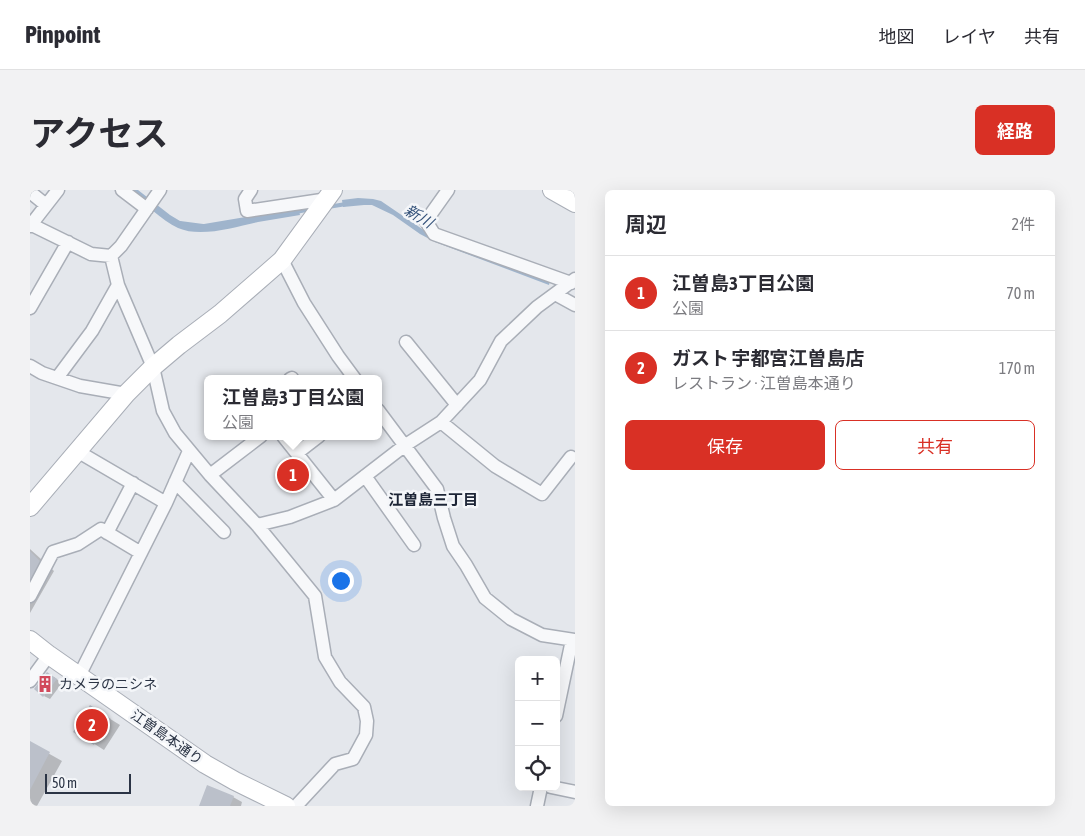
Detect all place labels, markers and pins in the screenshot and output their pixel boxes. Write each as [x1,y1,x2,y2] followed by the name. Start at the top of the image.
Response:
[277,456,309,494] pin: 1
[35,674,55,694] building icon: カメラのニシネ
[59,676,157,692] place label: カメラのニシネ
[76,706,108,744] pin: 2

